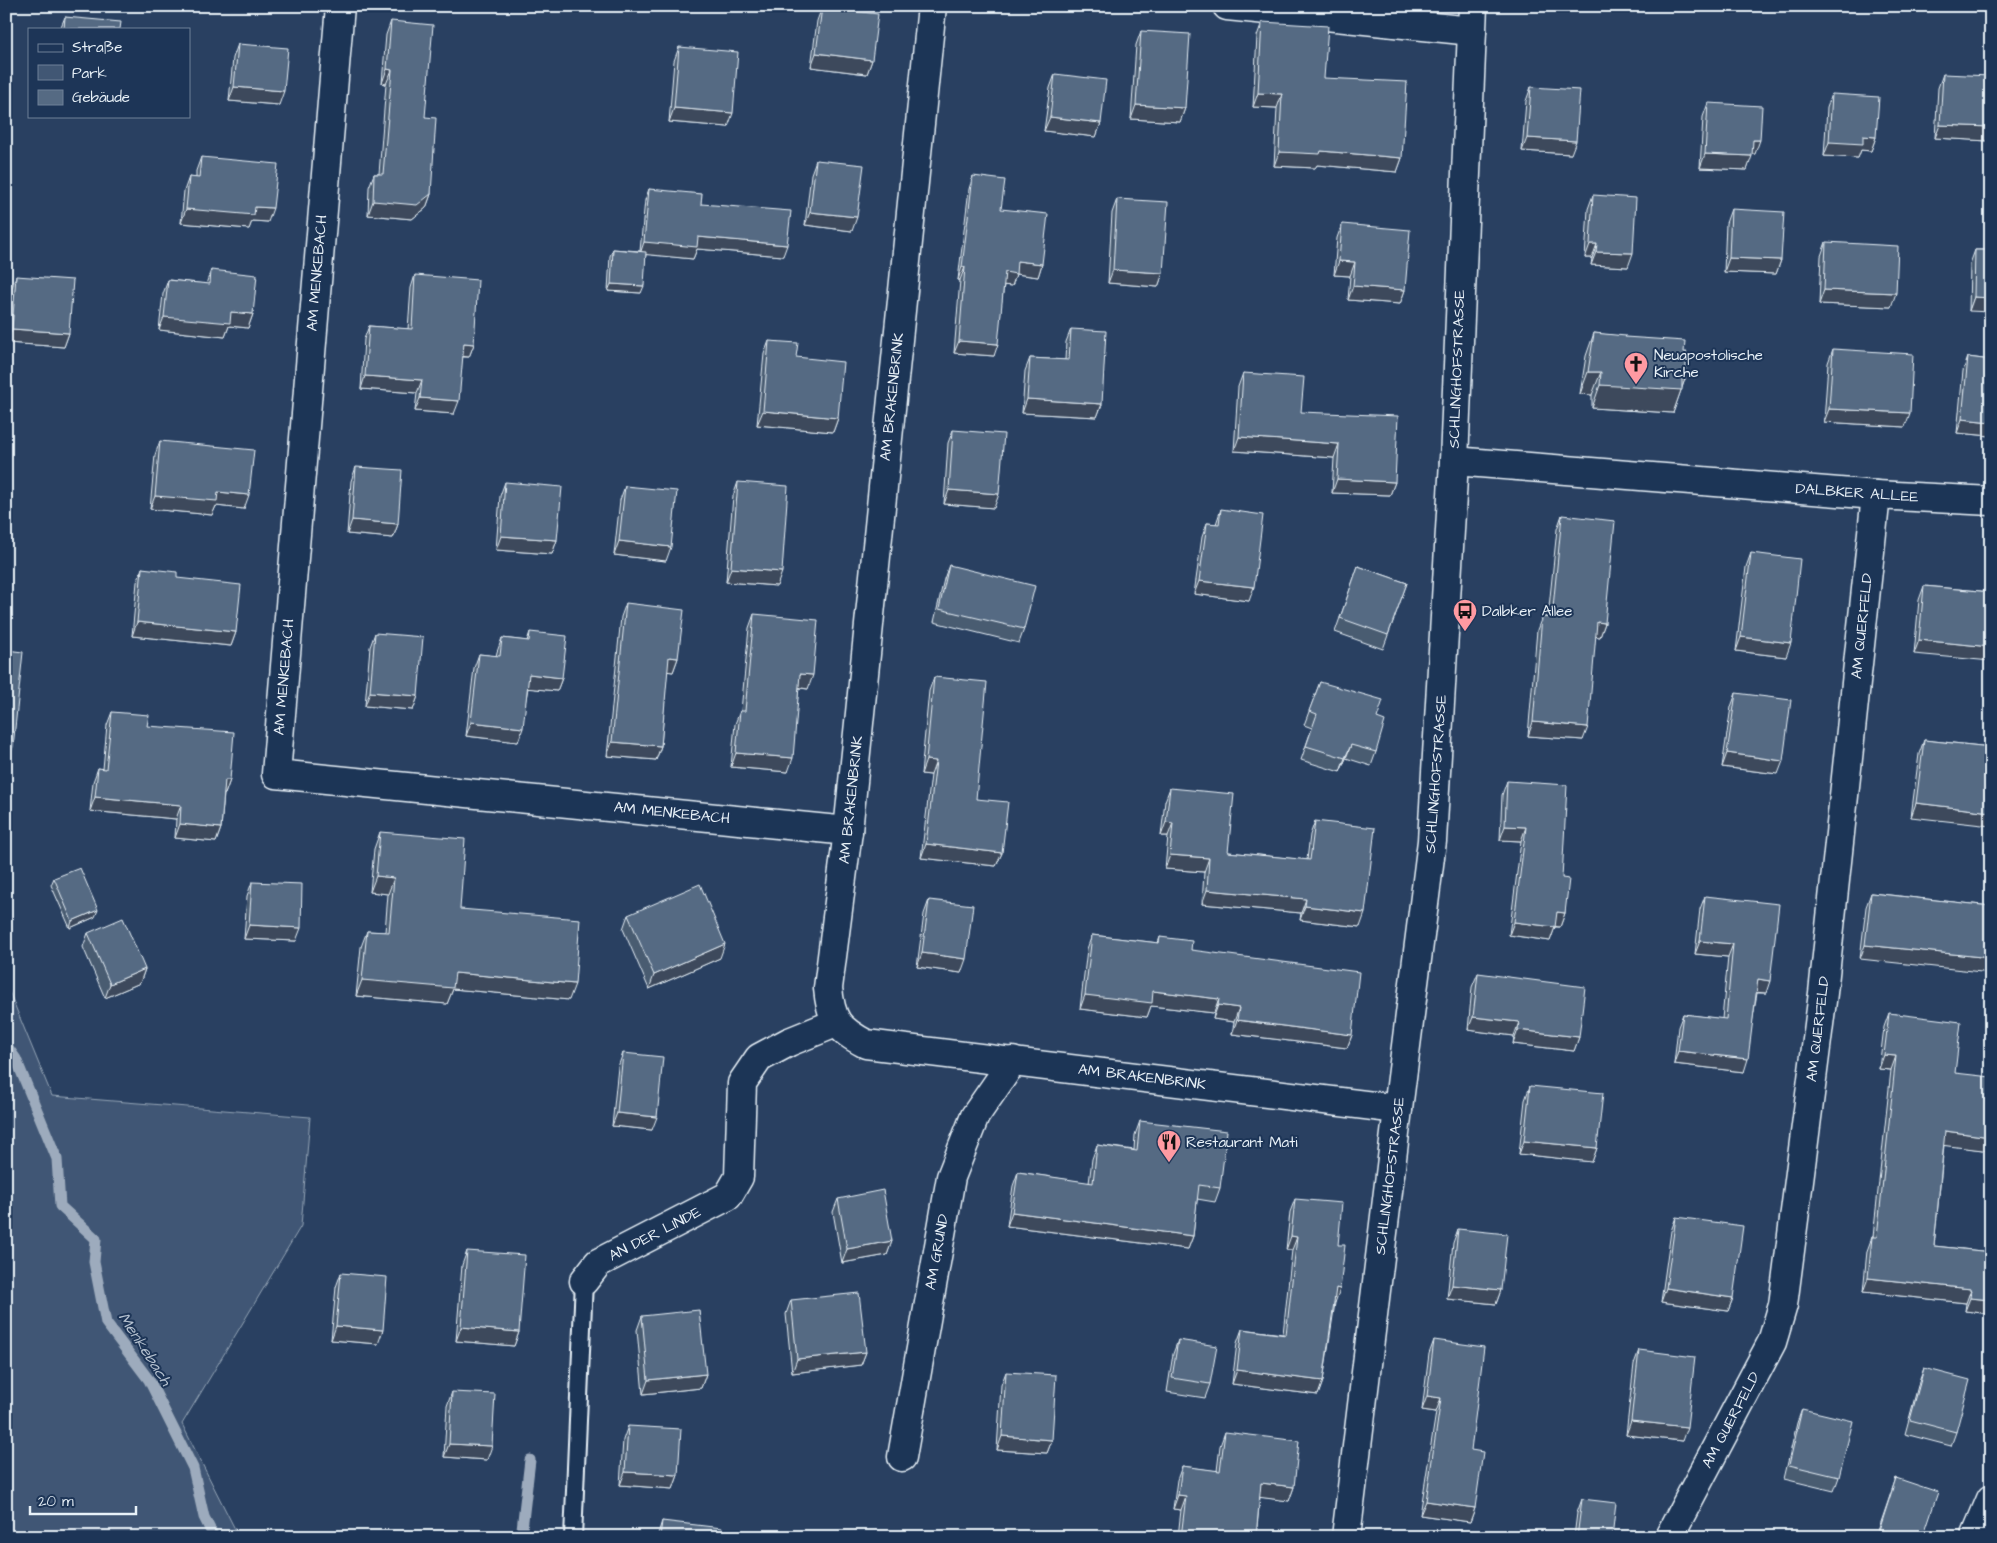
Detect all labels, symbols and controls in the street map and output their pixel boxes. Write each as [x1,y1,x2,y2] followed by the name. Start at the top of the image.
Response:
[28,28,190,118] legend
[72,37,122,58] text: Straße
[72,63,107,84] text: Park
[72,87,130,108] text: Gebäude
[301,214,333,332] street label: AM MENKEBACH
[1444,289,1470,449] street label: SCHLINGHOFSTRASSE
[875,332,909,462] street label: AM BRAKENBRINK
[1654,345,1763,383] place label: Neuapostolische Kirche
[1623,351,1649,385] church icon: Neuapostolische Kirche
[1795,478,1919,508] street label: DALBKER ALLEE
[1846,572,1878,680] street label: AM QUERFELD
[1452,598,1478,632] bus stop icon: Dalbker Allee
[1482,601,1572,622] place label: Dalbker Allee
[268,618,300,736] street label: AM MENKEBACH
[1420,694,1452,854] street label: SCHLINGHOFSTRASSE
[834,735,868,865] street label: AM BRAKENBRINK
[613,796,731,830] street label: AM MENKEBACH
[1801,975,1835,1083] street label: AM QUERFELD
[1077,1059,1207,1095] street label: AM BRAKENBRINK
[1370,1096,1410,1256] street label: SCHLINGHOFSTRASSE
[1156,1129,1182,1163] restaurant icon: Restaurant Mati
[1186,1132,1298,1153] place label: Restaurant Mati
[605,1202,705,1266] street label: AN DER LINDE
[920,1212,954,1292] street label: AM GRUND
[113,1308,178,1391] water label: Menkebach
[1697,1368,1765,1472] street label: AM QUERFELD
[30,1483,136,1515] scale bar
[38,1491,74,1512] text: 20 m

